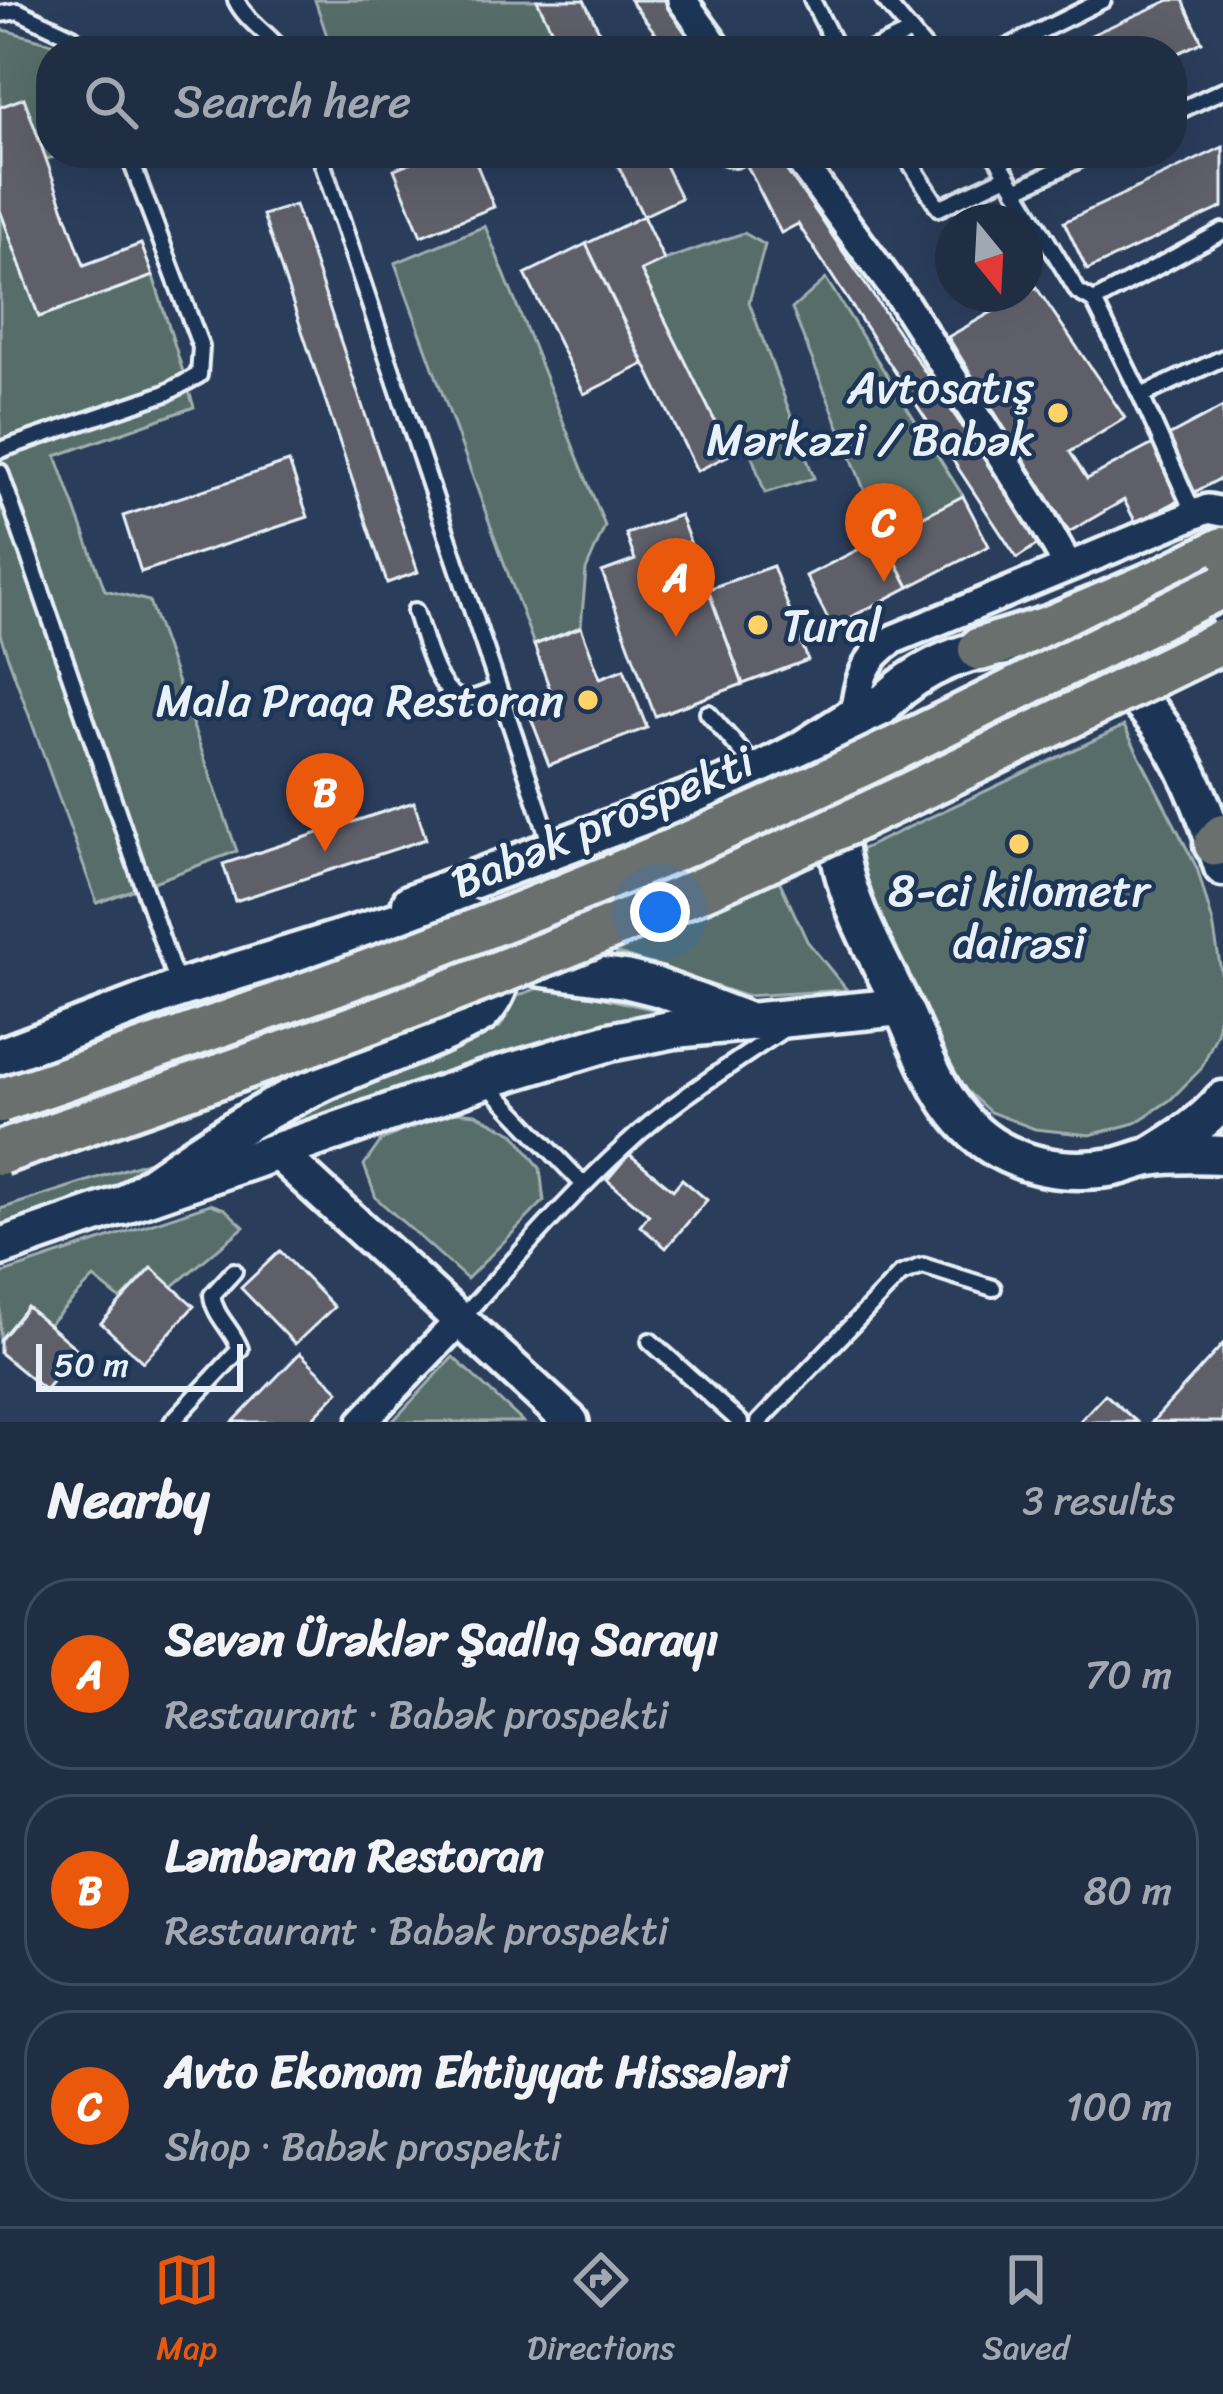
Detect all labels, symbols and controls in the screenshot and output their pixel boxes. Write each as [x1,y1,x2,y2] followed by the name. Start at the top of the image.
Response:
[36,36,1187,168] search box
[174,62,411,142] text: Search here
[78,69,144,135] icon: search
[935,204,1043,312] north arrow
[706,348,1035,480] place label: Avtosatış Mərkəzi / Babək
[1045,400,1071,426] marker: Avtosatış Mərkəzi / Babək
[845,483,923,582] pin: C
[637,538,715,637] pin: A
[782,586,882,666] place label: Tural
[745,612,771,638] marker: Tural
[156,661,564,741] place label: Mala Praqa Restoran
[575,687,601,713] marker: Mala Praqa Restoran
[438,721,768,922] street label: Babək prospekti
[286,753,364,852] pin: B
[1006,831,1032,857] marker: 8-ci kilometr dairəsi
[888,851,1152,983] place label: 8-ci kilometr dairəsi
[630,882,690,942] your location
[54,1336,129,1394] text: 50 m
[36,1338,243,1391] scale bar
[48,1455,209,1545] text: Nearby
[1022,1466,1175,1535] text: 3 results
[165,1600,719,1680] text: Sevən Ürəklər Şadlıq Sarayı
[77,1640,103,1709] text: A
[1085,1640,1172,1709] text: 70 m
[165,1680,669,1749] text: Restaurant · Babək prospekti
[165,1816,544,1896] text: Ləmbəran Restoran
[78,1856,102,1925] text: B
[1084,1856,1172,1925] text: 80 m
[165,1896,669,1965] text: Restaurant · Babək prospekti
[165,2032,789,2112] text: Avto Ekonom Ehtiyyat Hissələri
[78,2072,102,2141] text: C
[1066,2072,1172,2141] text: 100 m
[165,2112,561,2181] text: Shop · Babək prospekti
[154,2247,220,2377] tab: Map
[527,2247,675,2377] tab: Directions
[982,2247,1069,2377] tab: Saved

